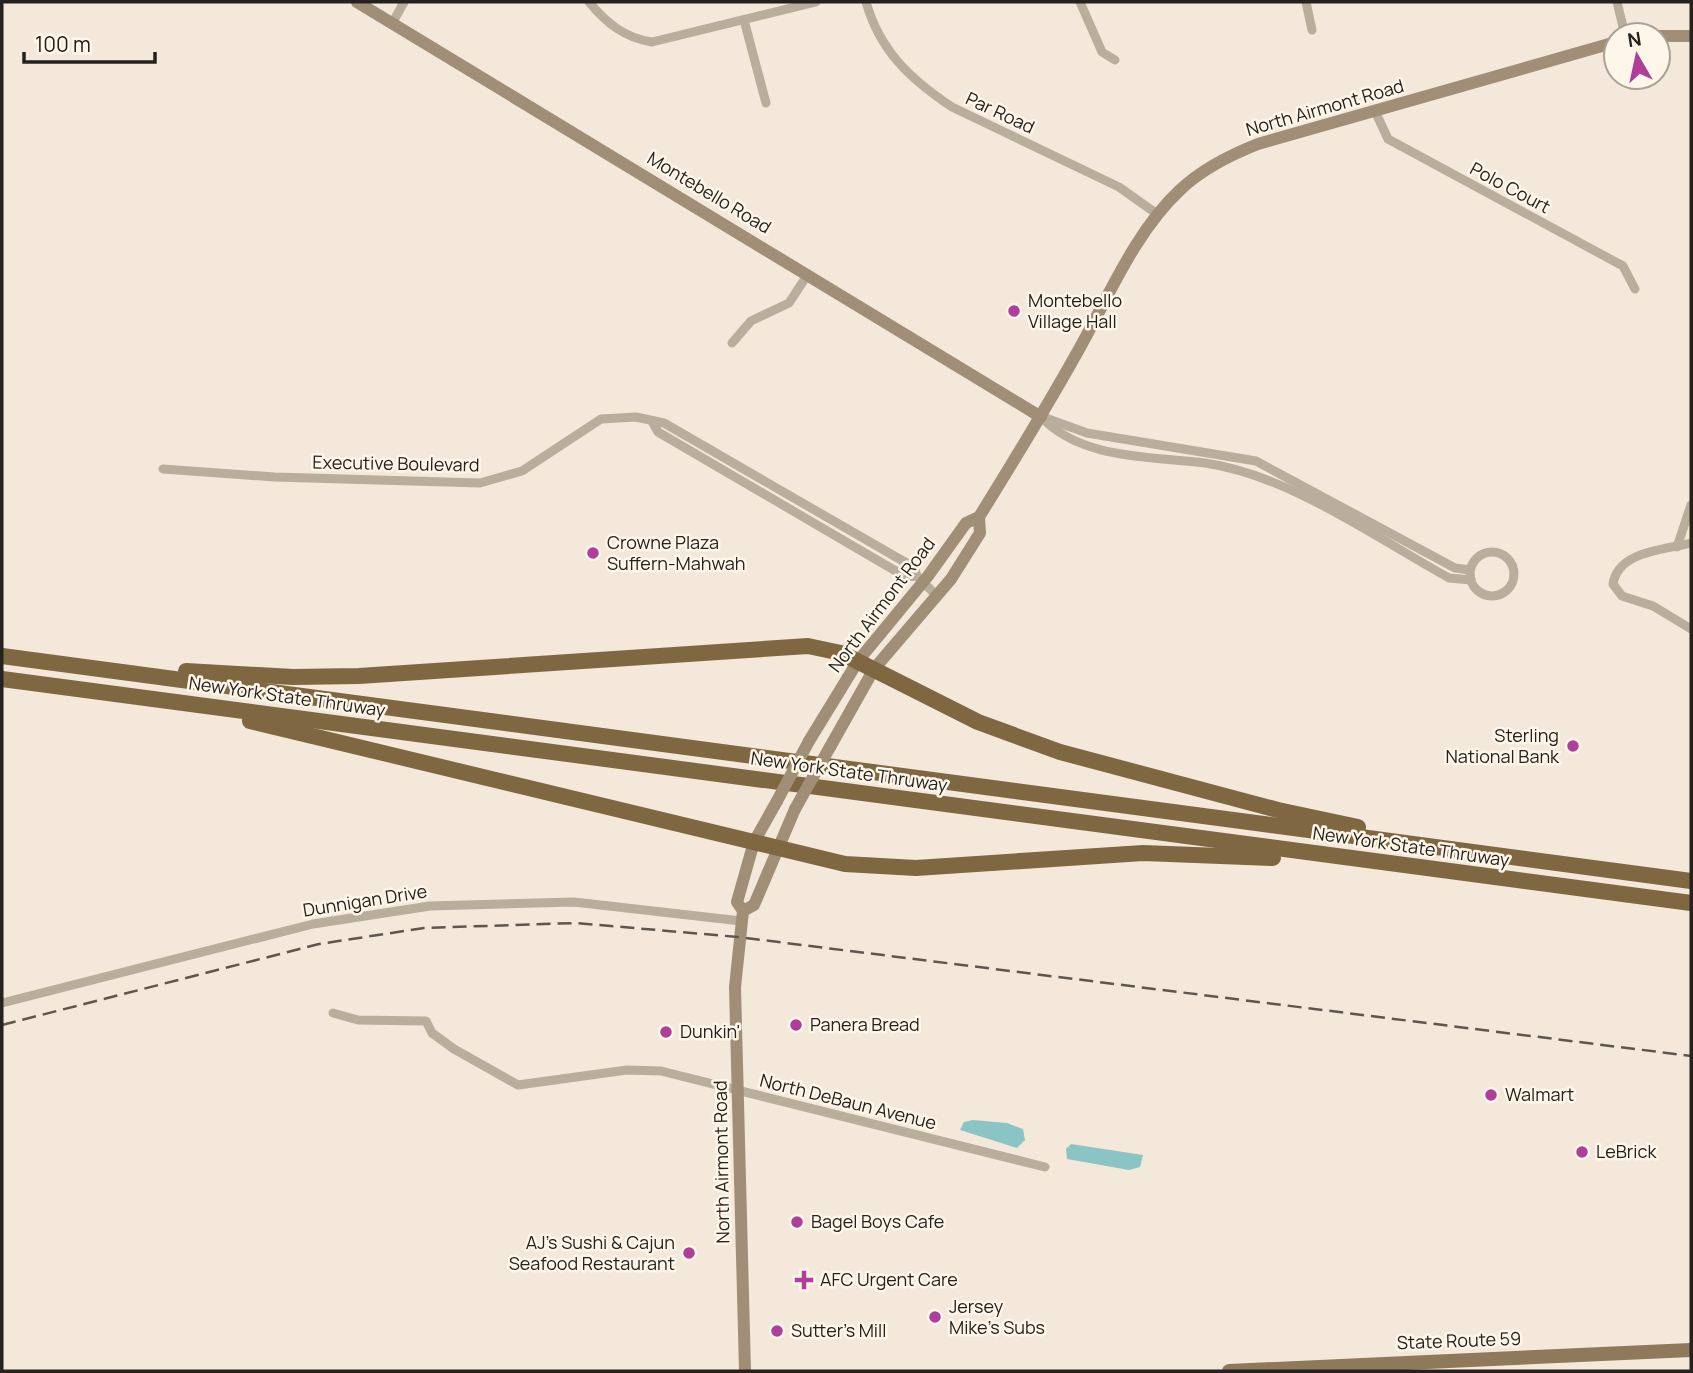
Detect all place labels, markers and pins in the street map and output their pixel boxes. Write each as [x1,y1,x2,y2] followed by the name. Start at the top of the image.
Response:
[1028,288,1122,333] place label: Montebello Village Hall
[1006,303,1022,319] marker: Montebello Village Hall
[607,530,745,575] place label: Crowne Plaza Suffern-Mahwah
[585,545,601,561] marker: Crowne Plaza Suffern-Mahwah
[1445,723,1560,768] place label: Sterling National Bank
[1565,738,1581,754] marker: Sterling National Bank
[810,1012,920,1036] place label: Panera Bread
[788,1017,804,1033] marker: Panera Bread
[680,1019,740,1043] place label: Dunkin'
[658,1024,674,1040] marker: Dunkin'
[1505,1082,1574,1106] place label: Walmart
[1483,1087,1499,1103] marker: Walmart
[1596,1139,1657,1163] place label: LeBrick
[1574,1144,1590,1160] marker: LeBrick
[811,1209,944,1233] place label: Bagel Boys Cafe
[789,1214,805,1230] marker: Bagel Boys Cafe
[509,1230,675,1275] place label: AJ's Sushi & Cajun Seafood Restaurant
[681,1245,697,1261] marker: AJ's Sushi & Cajun Seafood Restaurant
[820,1267,958,1291] place label: AFC Urgent Care
[794,1270,814,1290] marker: AFC Urgent Care
[949,1294,1045,1339] place label: Jersey Mike's Subs
[927,1309,943,1325] marker: Jersey Mike's Subs
[791,1318,886,1342] place label: Sutter's Mill
[769,1323,785,1339] marker: Sutter's Mill

